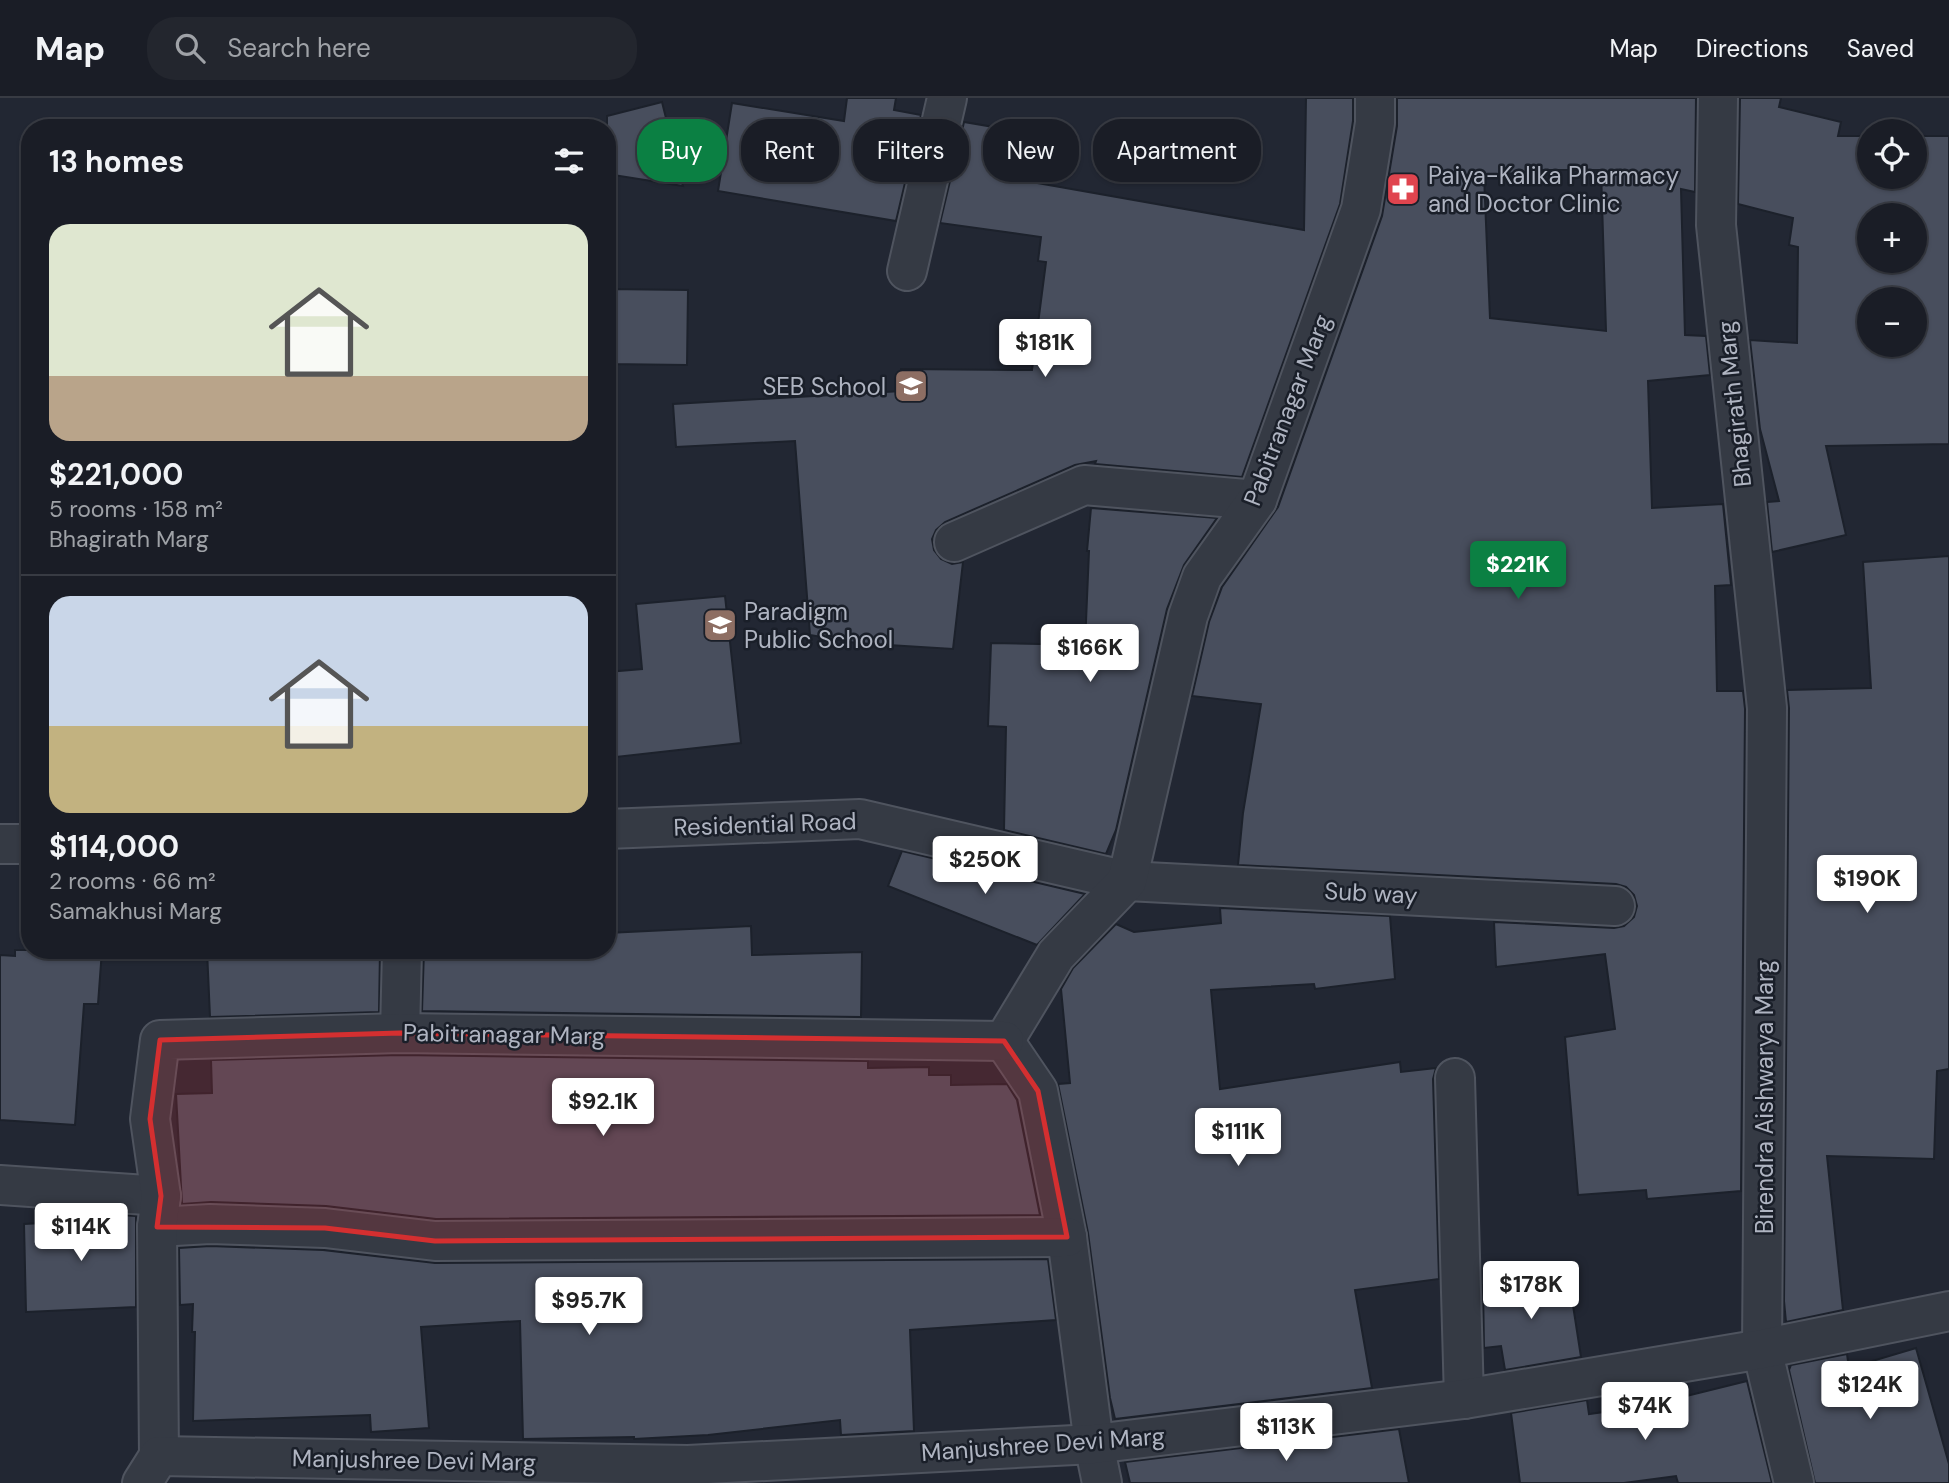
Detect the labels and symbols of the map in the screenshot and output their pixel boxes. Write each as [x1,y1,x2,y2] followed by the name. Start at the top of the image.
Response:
[1428,160,1679,219] place label: Paiya-Kalika Pharmacy and Doctor Clinic
[1384,170,1422,208] pharmacy icon: Paiya-Kalika Pharmacy and Doctor Clinic
[1236,310,1338,510] street label: Pabitranagar Marg
[1710,319,1758,489] street label: Bhagirath Marg
[996,320,1094,379] pin: $181K
[892,367,930,405] school or university icon: SEB School
[762,371,886,402] place label: SEB School
[1469,542,1567,601] pin: $221K
[744,596,893,655] place label: Paradigm Public School
[701,606,739,644] school or university icon: Paradigm Public School
[1041,624,1139,684] pin: $166K
[673,805,857,843] street label: Residential Road
[936,836,1034,896] pin: $250K
[1818,856,1916,915] pin: $190K
[1324,875,1418,911] street label: Sub way
[1749,960,1780,1234] street label: Birendra Aishwarya Marg
[403,1017,605,1051] street label: Pabitranagar Marg
[546,1079,660,1138] pin: $92.1K
[1189,1108,1287,1168] pin: $111K
[32,1204,130,1263] pin: $114K
[1482,1262,1580,1321] pin: $178K
[532,1278,646,1337] pin: $95.7K
[1821,1362,1919,1421] pin: $124K
[1604,1382,1686,1442] pin: $74K
[1237,1404,1335,1463] pin: $113K
[920,1420,1166,1468] street label: Manjushree Devi Marg
[292,1442,536,1478] street label: Manjushree Devi Marg

